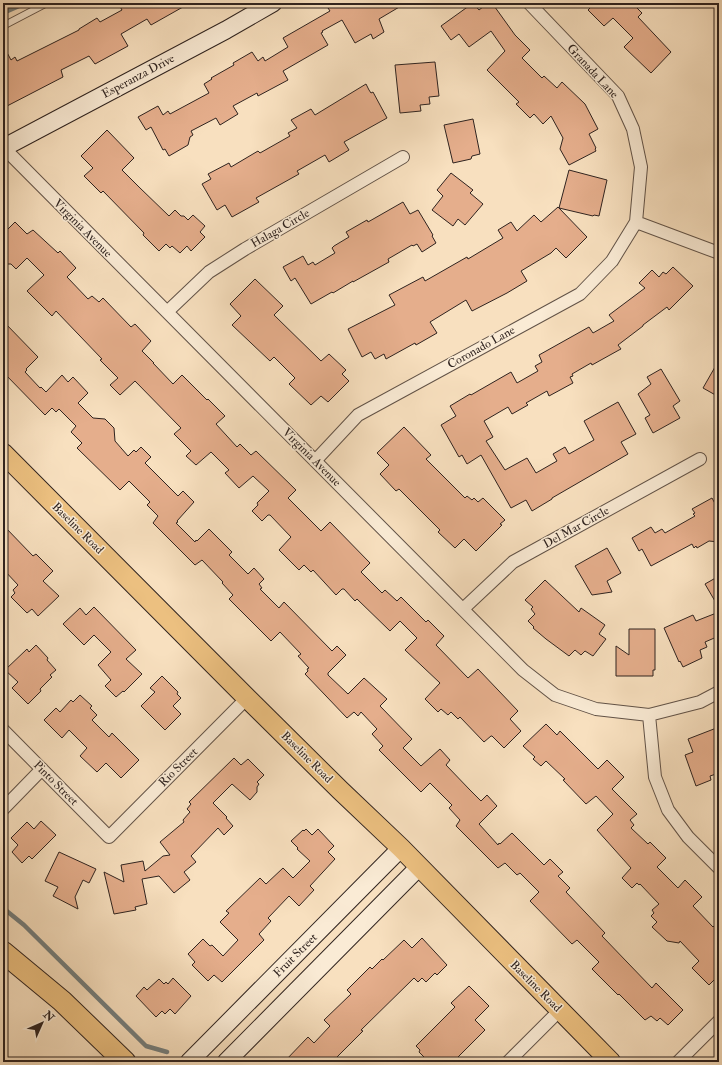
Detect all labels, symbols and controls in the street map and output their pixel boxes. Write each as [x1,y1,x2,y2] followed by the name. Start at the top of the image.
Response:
[564,41,622,102] street label: Granada Lane
[99,51,177,102] street label: Esperanza Drive
[50,196,115,261] street label: Virginia Avenue
[248,206,312,251] street label: Halaga Circle
[445,323,518,372] street label: Coronado Lane
[279,425,344,490] street label: Virginia Avenue
[49,499,107,557] street label: Baseline Road
[541,503,612,552] street label: Del Mar Circle
[278,728,336,786] street label: Baseline Road
[156,745,201,790] street label: Rio Street
[30,758,81,809] street label: Pinto Street
[270,930,321,981] street label: Fruit Street
[507,957,565,1015] street label: Baseline Road
[22,1003,62,1043] north arrow
[40,1007,58,1025] text: N

